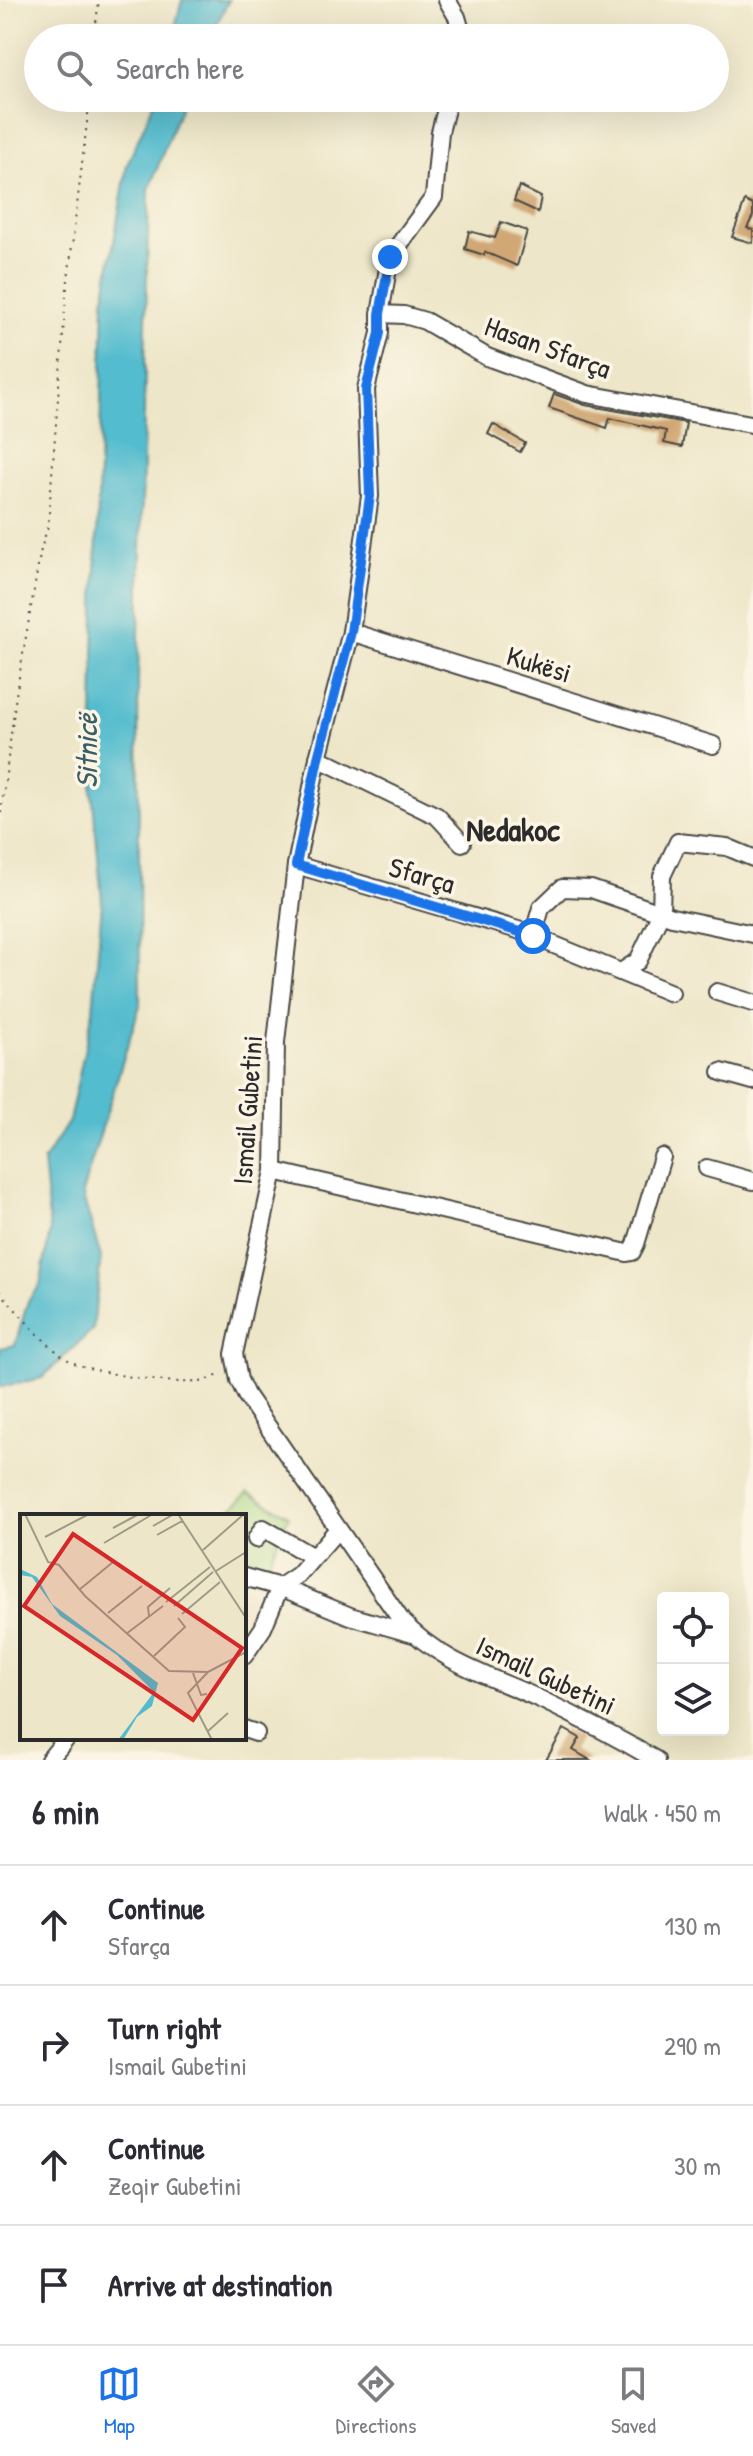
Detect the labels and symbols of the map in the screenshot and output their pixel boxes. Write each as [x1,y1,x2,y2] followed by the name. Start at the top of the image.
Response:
[372,239,408,275] route end
[480,307,616,387] street label: Hasan Sfarça
[502,636,576,692] street label: Kukësi
[66,711,106,788] water label: Sitnicë
[466,808,560,851] district label: Nedakoc
[385,848,459,902] street label: Sfarça
[515,918,551,954] route start
[223,1034,271,1186] street label: Ismail Gubetini
[20,1514,246,1740] inset map
[470,1626,622,1724] street label: Ismail Gubetini

